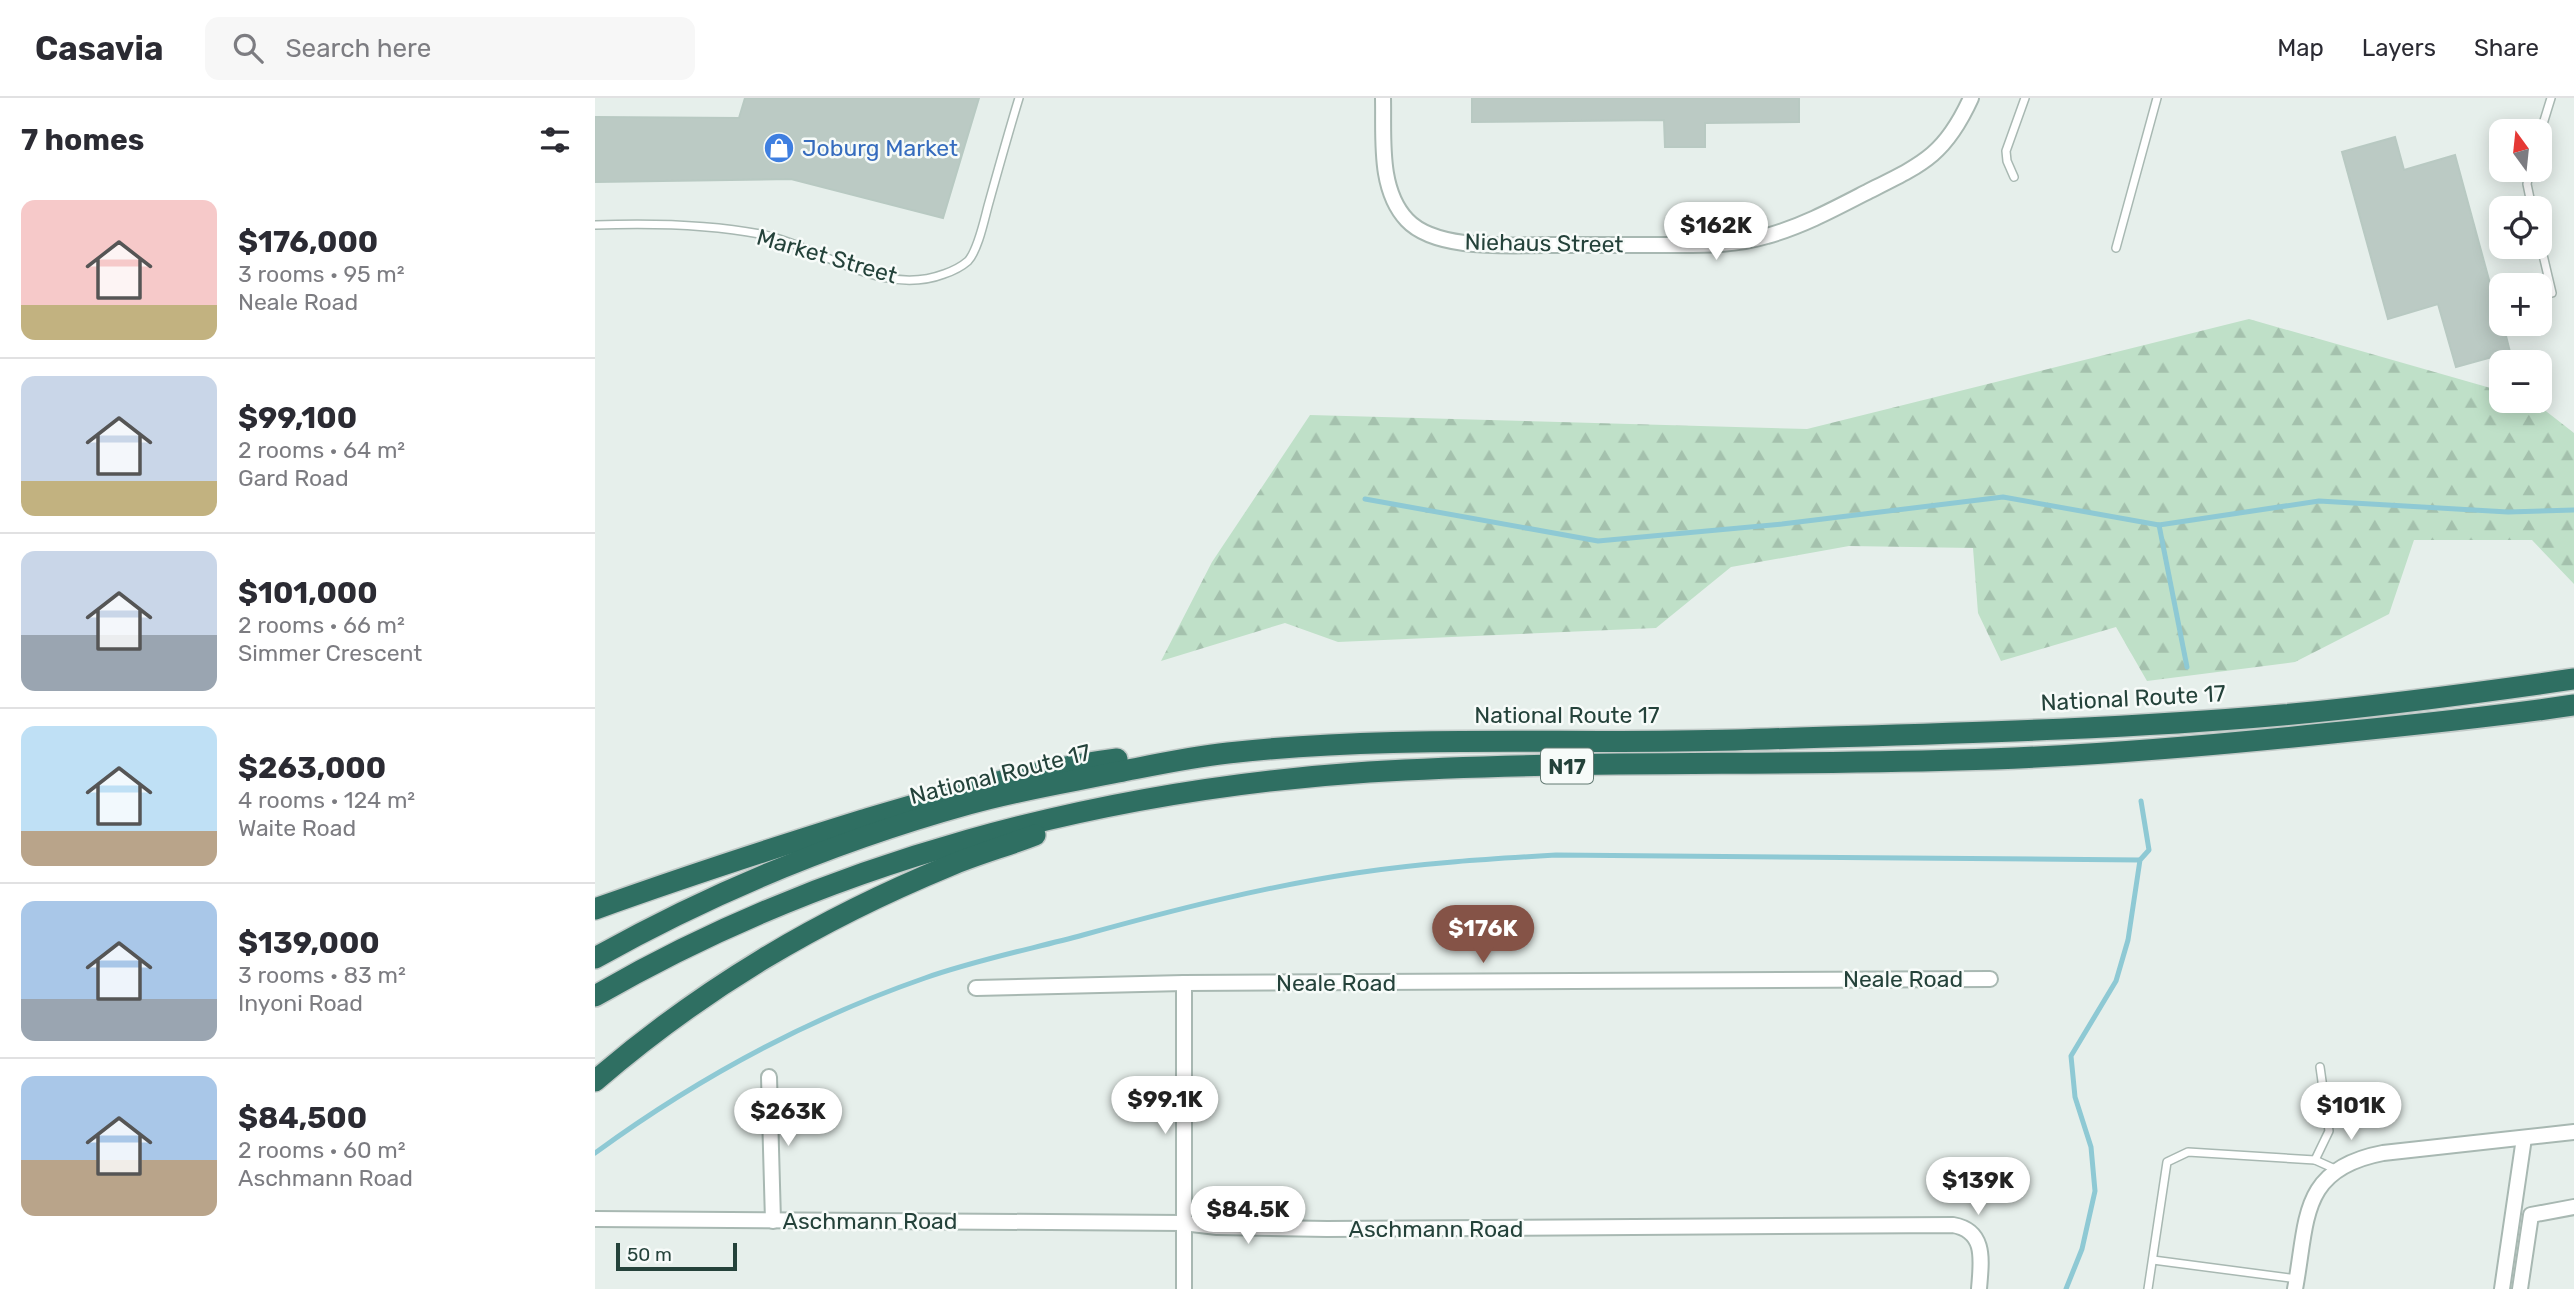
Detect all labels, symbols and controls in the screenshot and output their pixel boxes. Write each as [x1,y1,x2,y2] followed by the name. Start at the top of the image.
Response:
[205,17,695,80] search box
[35,29,163,68] text: Casavia
[229,29,267,67] icon: search
[285,33,431,64] text: Search here
[2277,34,2324,62] text: Map
[2362,34,2436,62] text: Layers
[2474,34,2539,62] text: Share
[2489,119,2551,182] north arrow
[2489,119,2552,413] map controls
[536,121,574,159] icon: filters
[21,122,144,158] text: 7 homes
[762,131,796,165] shop icon: Joburg Market
[802,134,958,162] place label: Joburg Market
[2489,196,2552,259] button: locate
[1667,202,1765,262] pin: $162K
[1680,211,1752,239] text: $162K
[753,223,901,289] street label: Market Street
[238,224,378,260] text: $176,000
[77,228,161,312] icon: home
[1464,228,1624,258] street label: Niehaus Street
[238,260,405,288] text: 3 rooms · 95 m²
[2489,273,2552,336] button: +
[238,288,358,316] text: Neale Road
[2489,350,2552,413] button: −
[238,400,357,436] text: $99,100
[77,404,161,488] icon: home
[238,436,405,464] text: 2 rooms · 64 m²
[238,464,349,492] text: Gard Road
[238,575,378,611] text: $101,000
[77,579,161,663] icon: home
[238,611,405,639] text: 2 rooms · 66 m²
[238,639,422,667] text: Simmer Crescent
[2040,679,2226,717] street label: National Route 17
[1474,701,1660,729] street label: National Route 17
[907,738,1093,810] street label: National Route 17
[1541,748,1593,784] road number: N17
[238,750,386,786] text: $263,000
[77,754,161,838] icon: home
[238,786,415,814] text: 4 rooms · 124 m²
[238,814,356,842] text: Waite Road
[1434,906,1532,965] pin: $176K
[1448,914,1518,942] text: $176K
[238,925,380,961] text: $139,000
[77,929,161,1013] icon: home
[238,961,406,989] text: 3 rooms · 83 m²
[1843,965,1963,993] street label: Neale Road
[1276,969,1396,997] street label: Neale Road
[238,989,363,1017] text: Inyoni Road
[1108,1076,1222,1136] pin: $99.1K
[2302,1082,2400,1142] pin: $101K
[1127,1085,1203,1113] text: $99.1K
[739,1088,837,1148] pin: $263K
[2316,1091,2386,1119] text: $101K
[750,1097,826,1125] text: $263K
[238,1100,367,1136] text: $84,500
[77,1104,161,1188] icon: home
[238,1136,406,1164] text: 2 rooms · 60 m²
[1929,1158,2027,1217] pin: $139K
[238,1164,413,1192] text: Aschmann Road
[1942,1166,2014,1194] text: $139K
[1191,1186,1305,1246] pin: $84.5K
[1206,1195,1290,1223] text: $84.5K
[782,1207,958,1235] street label: Aschmann Road
[1348,1215,1524,1243] street label: Aschmann Road
[616,1240,737,1272] scale bar
[627,1243,672,1266] text: 50 m

